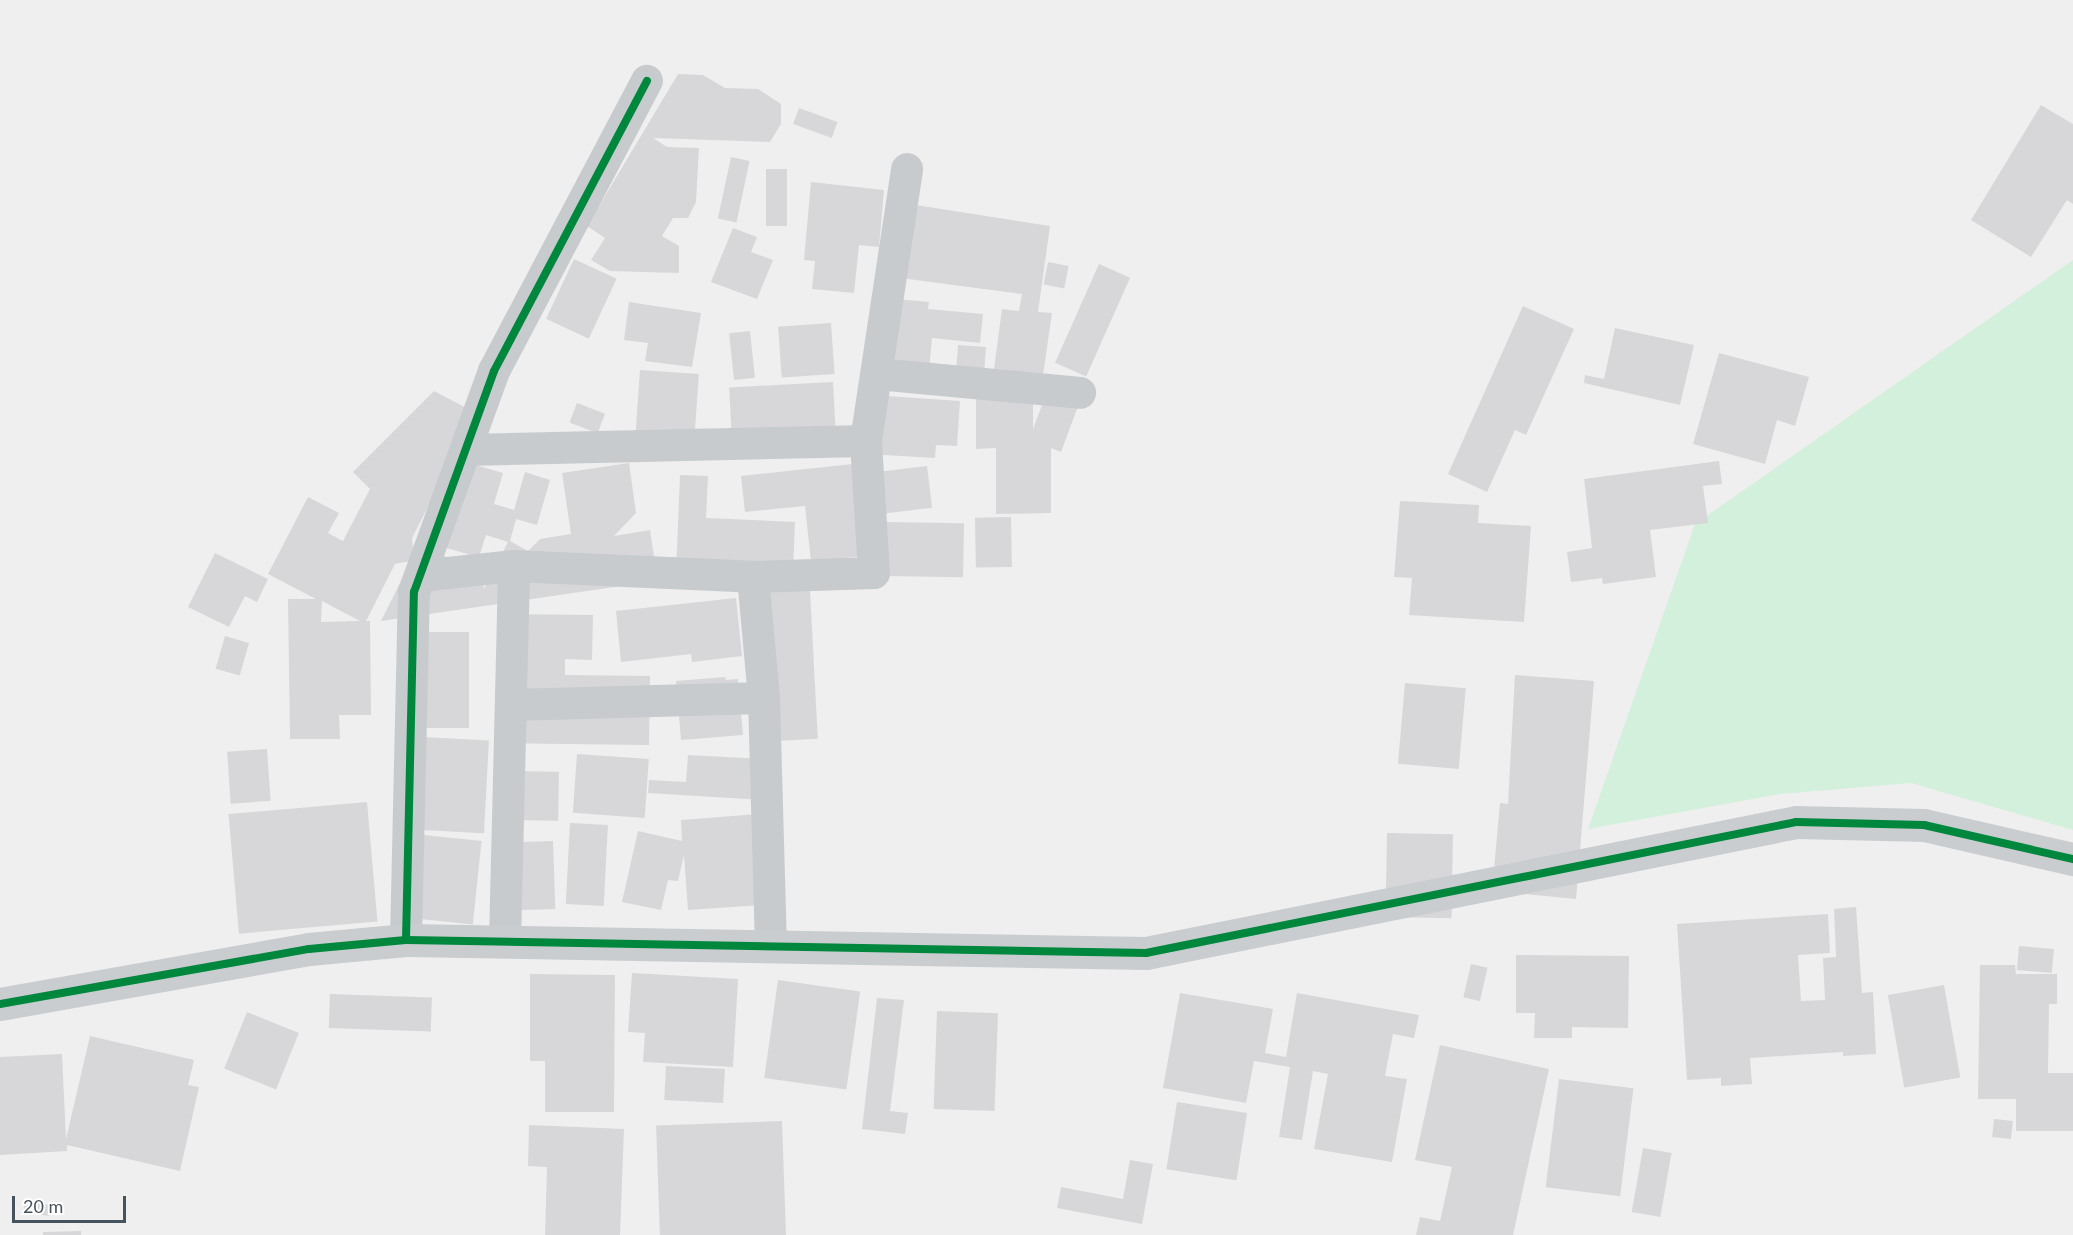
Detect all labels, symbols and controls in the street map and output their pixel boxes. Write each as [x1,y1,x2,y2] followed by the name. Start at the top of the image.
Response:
[15,1184,129,1222] scale bar
[23,1195,63,1217] text: 20 m

